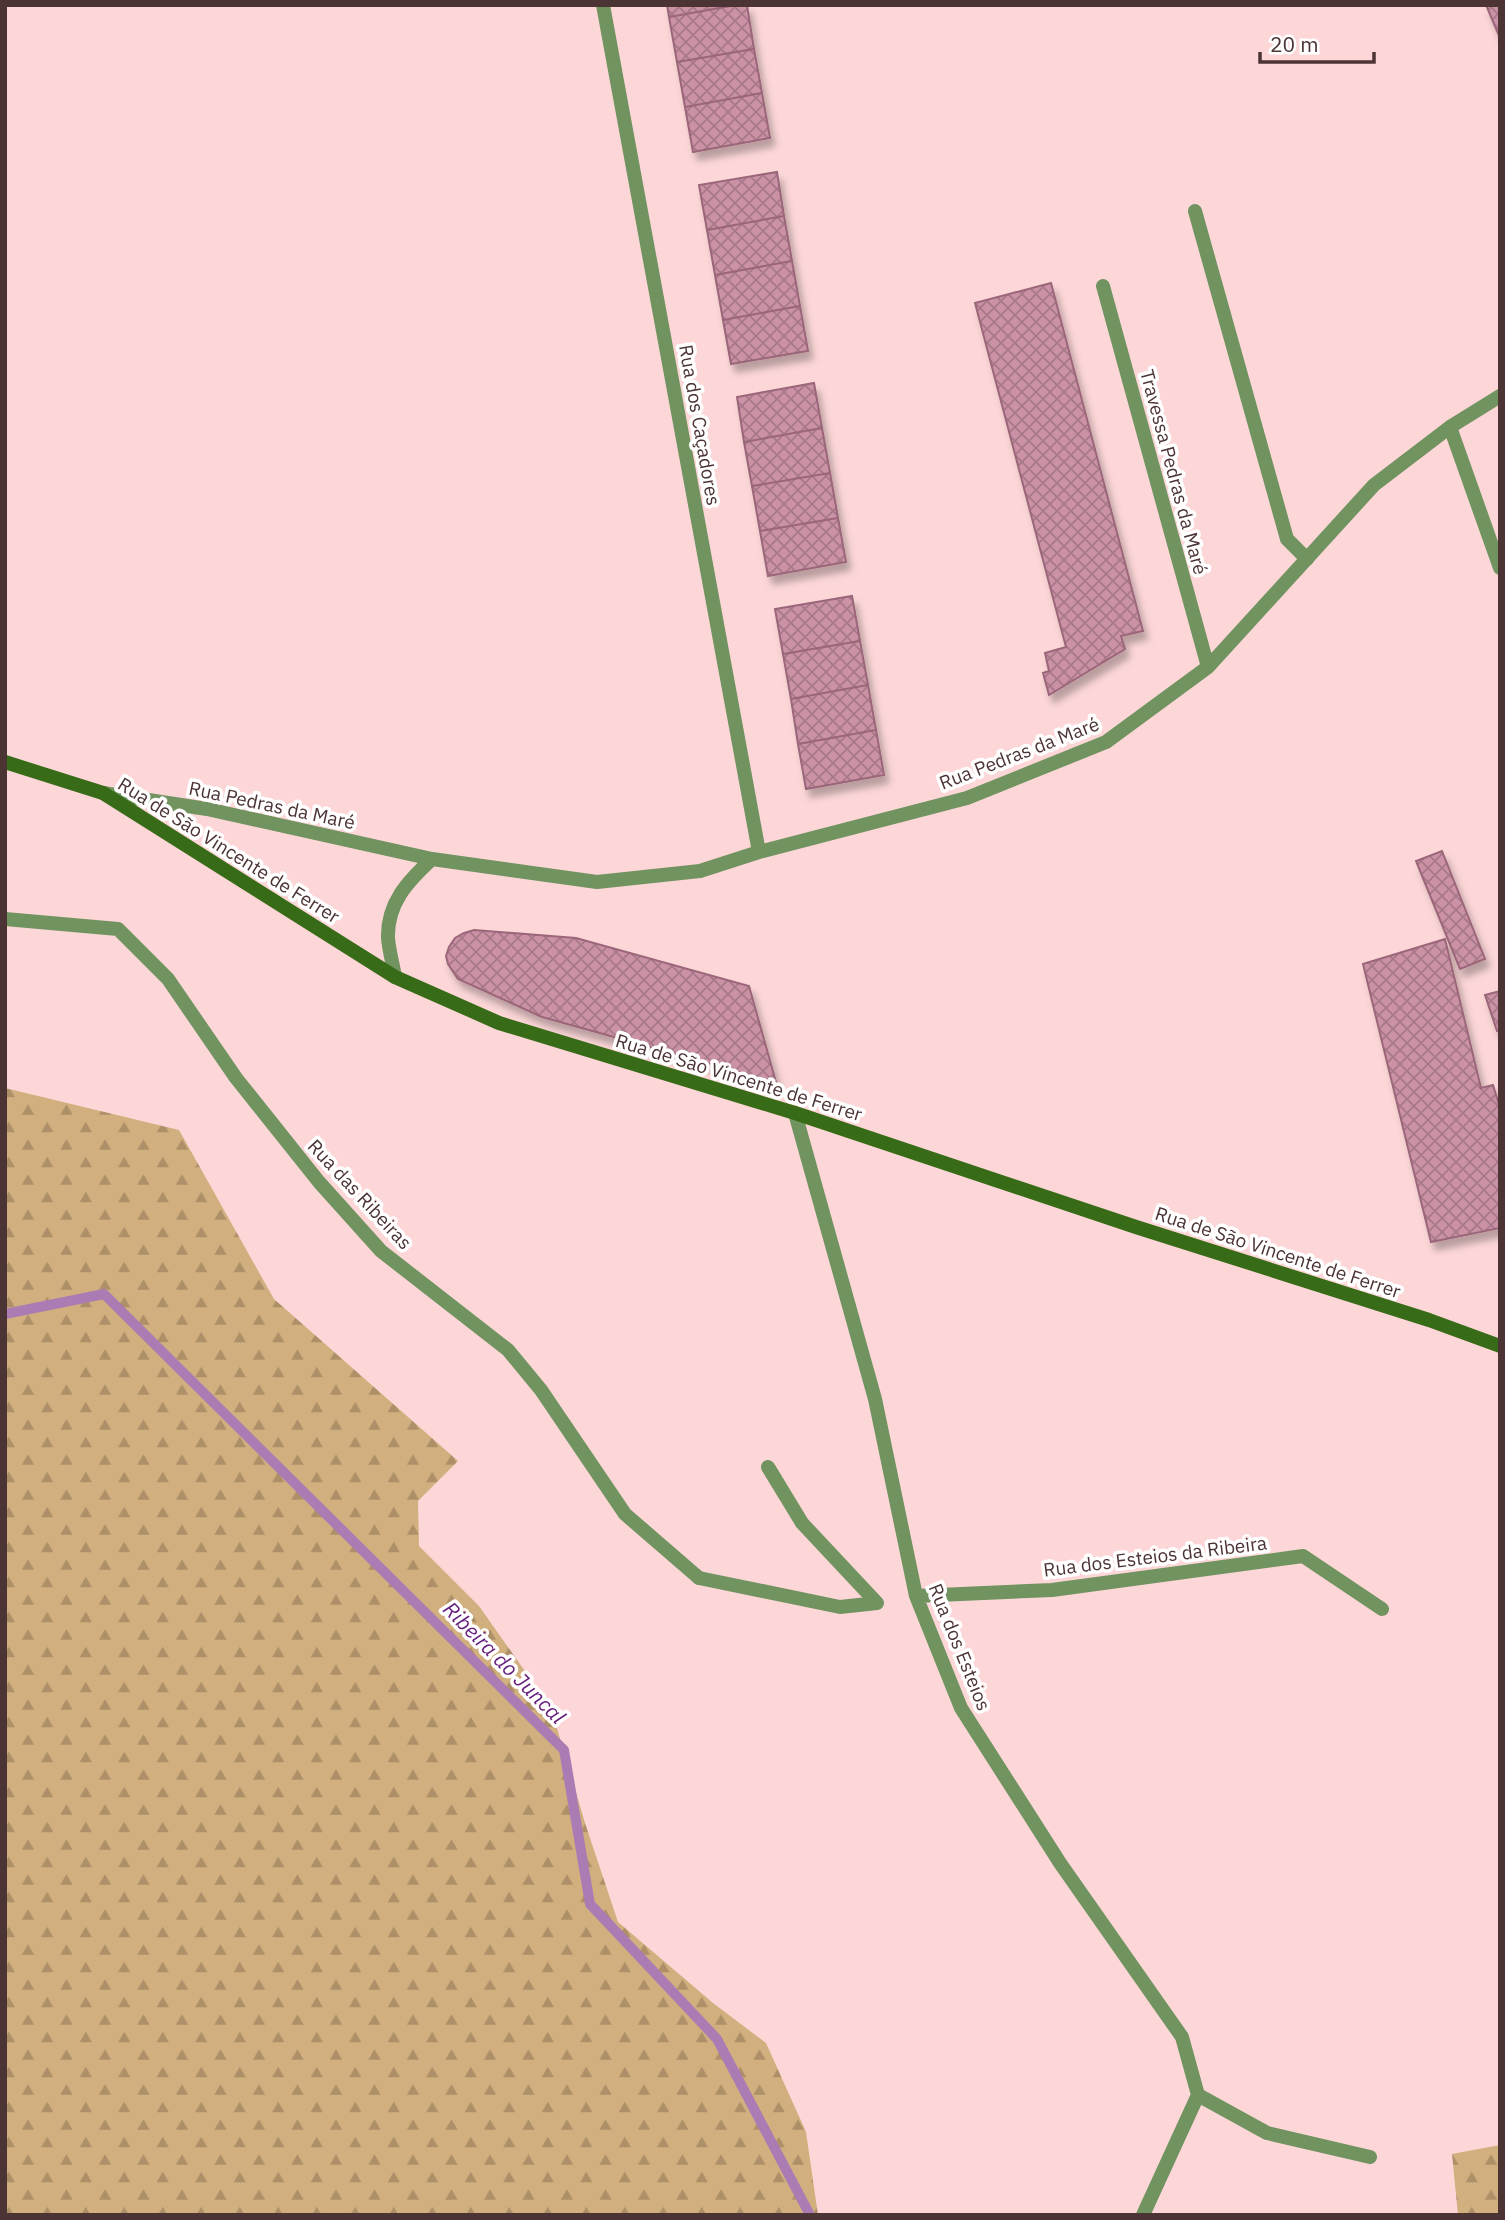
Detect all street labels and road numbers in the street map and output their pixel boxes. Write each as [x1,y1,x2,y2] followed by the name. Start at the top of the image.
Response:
[674,343,726,507] street label: Rua dos Caçadores
[1135,367,1213,577] street label: Travessa Pedras da Maré
[936,711,1102,795] street label: Rua Pedras da Maré
[114,772,344,928] street label: Rua de São Vincente de Ferrer
[187,776,357,834] street label: Rua Pedras da Maré
[613,1028,865,1126] street label: Rua de São Vincente de Ferrer
[303,1134,417,1254] street label: Rua das Ribeiras
[1152,1201,1404,1303] street label: Rua de São Vincente de Ferrer
[1042,1530,1268,1582] street label: Rua dos Esteios da Ribeira
[924,1580,996,1714] street label: Rua dos Esteios

